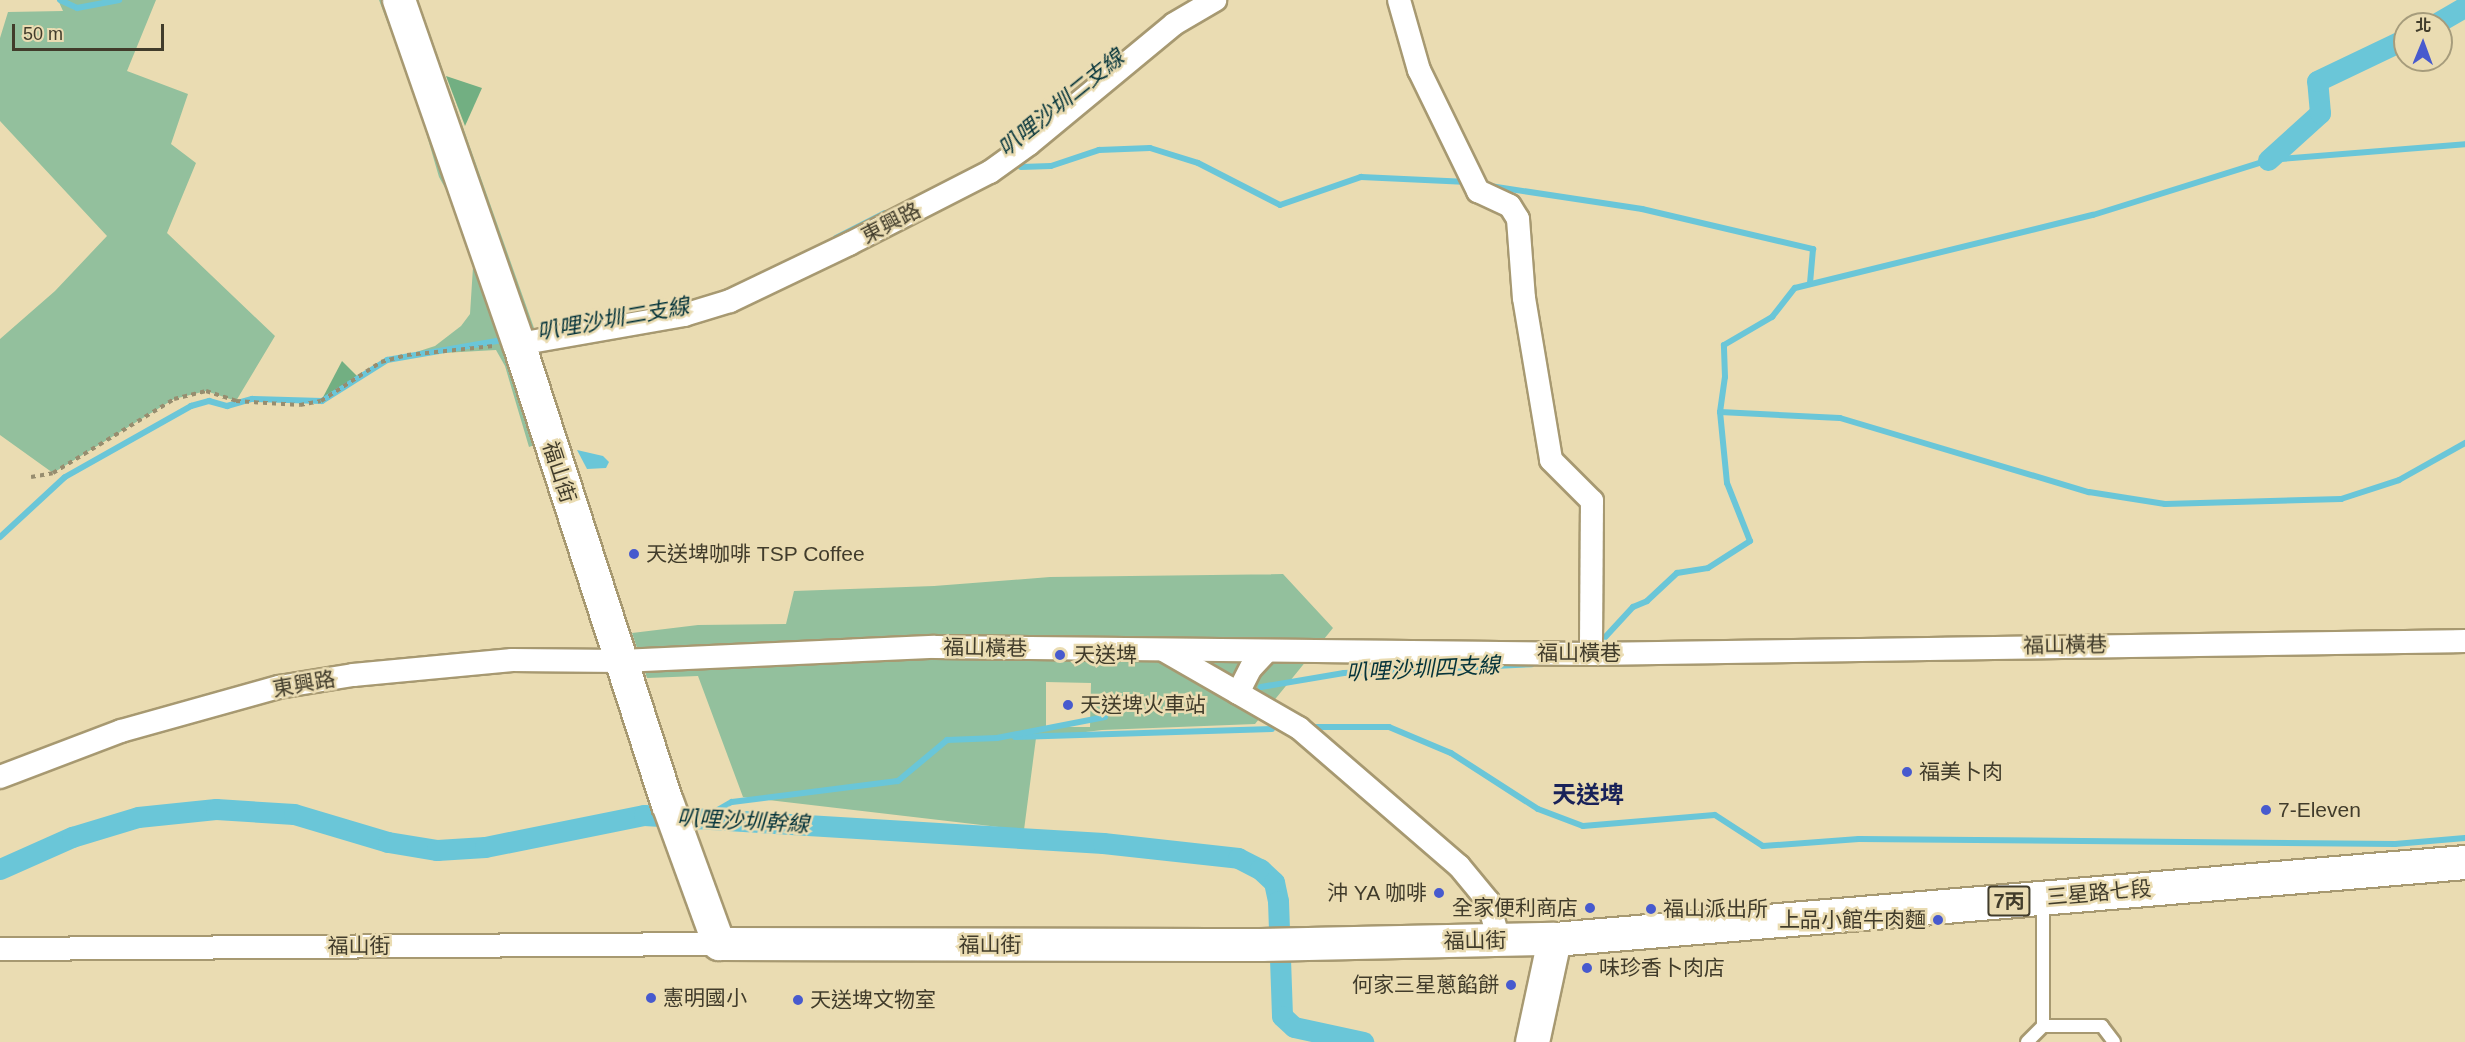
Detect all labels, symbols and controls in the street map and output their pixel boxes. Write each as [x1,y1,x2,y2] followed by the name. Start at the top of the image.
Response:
[15,12,166,50] scale bar
[2393,12,2453,72] north arrow
[2415,17,2431,34] text: 北
[23,24,63,44] text: 50 m
[993,44,1129,162] water label: 叭哩沙圳二支線
[857,197,925,249] street label: 東興路
[535,293,691,345] water label: 叭哩沙圳二支線
[537,438,581,506] street label: 福山街
[646,541,865,567] place label: 天送埤咖啡 TSP Coffee
[627,547,641,561] marker: 天送埤咖啡 TSP Coffee
[2023,632,2107,658] street label: 福山橫巷
[943,635,1027,661] street label: 福山橫巷
[1537,640,1621,666] street label: 福山橫巷
[1074,642,1137,668] place label: 天送埤
[1051,646,1069,664] marker: 天送埤
[1345,652,1501,686] water label: 叭哩沙圳四支線
[271,666,337,702] street label: 東興路
[1080,692,1206,718] place label: 天送埤火車站
[1061,698,1075,712] marker: 天送埤火車站
[1919,759,2003,785] place label: 福美卜肉
[1900,765,1914,779] marker: 福美卜肉
[1552,781,1624,809] district label: 天送埤
[2278,797,2361,823] place label: 7-Eleven
[2259,803,2273,817] marker: 7-Eleven
[676,804,810,838] water label: 叭哩沙圳幹線
[2046,876,2152,910] street label: 三星路七段
[1326,880,1427,906] place label: 沖 YA 咖啡
[1986,884,2032,918] road number: 7丙
[1432,886,1446,900] marker: 沖 YA 咖啡
[1452,895,1578,921] place label: 全家便利商店
[1663,896,1768,922] place label: 福山派出所
[1583,901,1597,915] marker: 全家便利商店
[1644,902,1658,916] marker: 福山派出所
[1779,907,1926,933] place label: 上品小館牛肉麵
[1931,913,1945,927] marker: 上品小館牛肉麵
[1443,928,1507,954] street label: 福山街
[959,932,1021,958] street label: 福山街
[328,933,390,959] street label: 福山街
[1599,955,1725,981] place label: 味珍香卜肉店
[1580,961,1594,975] marker: 味珍香卜肉店
[1352,972,1499,998] place label: 何家三星蔥餡餅
[1504,978,1518,992] marker: 何家三星蔥餡餅
[663,985,747,1011] place label: 憲明國小
[810,987,936,1013] place label: 天送埤文物室
[644,991,658,1005] marker: 憲明國小
[791,993,805,1007] marker: 天送埤文物室

